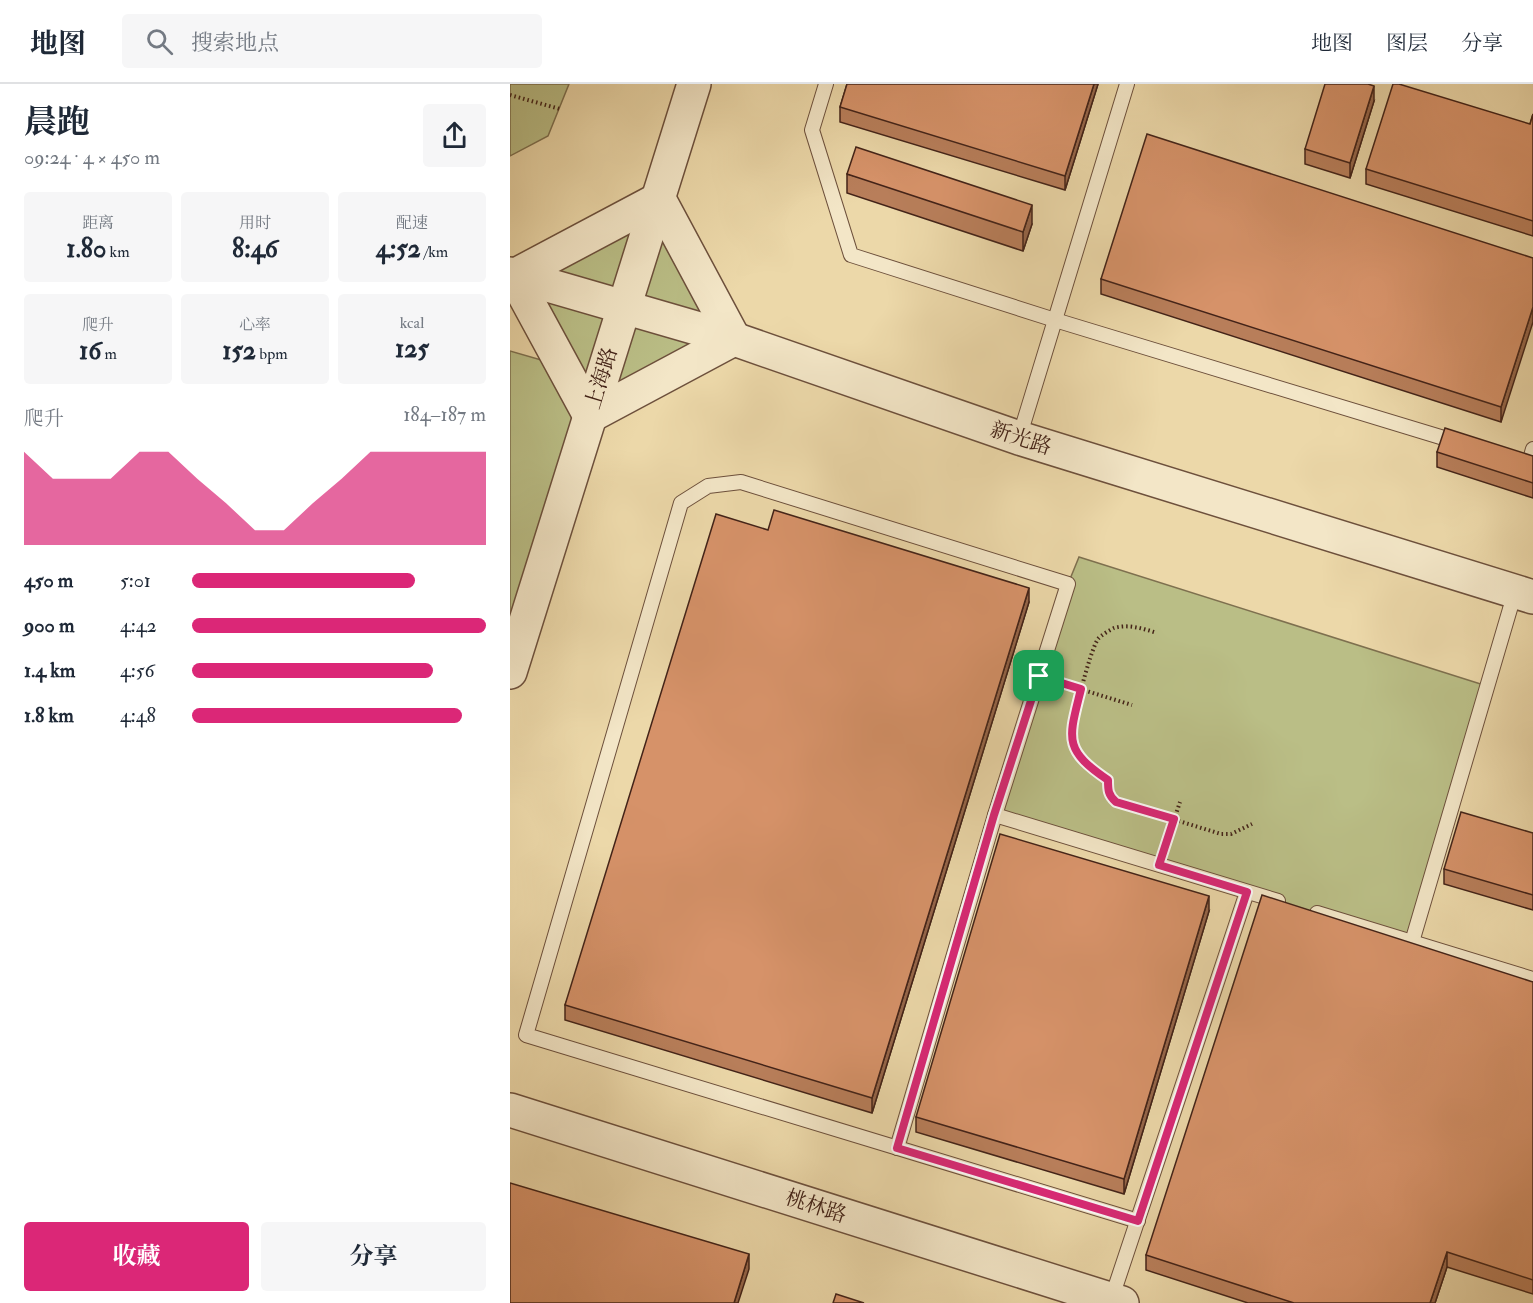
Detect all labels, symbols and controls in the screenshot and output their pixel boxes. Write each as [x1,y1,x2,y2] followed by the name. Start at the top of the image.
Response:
[122,14,542,68] search box
[143,25,176,58] icon: search
[30,27,86,62] text: 地图
[191,29,279,57] text: 搜索地点
[1311,30,1353,57] text: 地图
[1386,30,1428,57] text: 图层
[1461,30,1503,57] text: 分享
[24,102,90,143] text: 晨跑
[423,104,486,167] button: share
[24,145,160,170] text: 09:24 · 4 × 450 m
[82,213,114,233] text: 距离
[239,213,271,233] text: 用时
[396,213,428,233] text: 配速
[66,233,106,265] text: 1.80
[232,233,278,265] text: 8:46
[376,233,421,265] text: 4:52
[106,242,130,262] text: km
[421,242,448,262] text: /km
[400,313,424,333] text: kcal
[82,315,114,335] text: 爬升
[239,315,271,335] text: 心率
[395,333,429,365] text: 125
[79,335,101,367] text: 16
[222,335,256,367] text: 152
[101,344,117,364] text: m
[256,344,288,364] text: bpm
[579,344,624,412] street label: 上海路
[403,402,486,427] text: 184–187 m
[24,406,64,431] text: 爬升
[987,416,1055,461] street label: 新光路
[24,568,73,593] text: 450 m
[120,568,151,593] text: 5:01
[24,613,74,638] text: 900 m
[120,613,157,638] text: 4:42
[1013,650,1064,701] pin
[24,658,75,683] text: 1.4 km
[120,658,155,683] text: 4:56
[1022,659,1055,692] icon: arrive
[24,703,74,728] text: 1.8 km
[120,703,156,728] text: 4:48
[782,1184,850,1229] street label: 桃林路
[24,1222,249,1291] button: 收藏
[261,1222,486,1291] button: 分享

